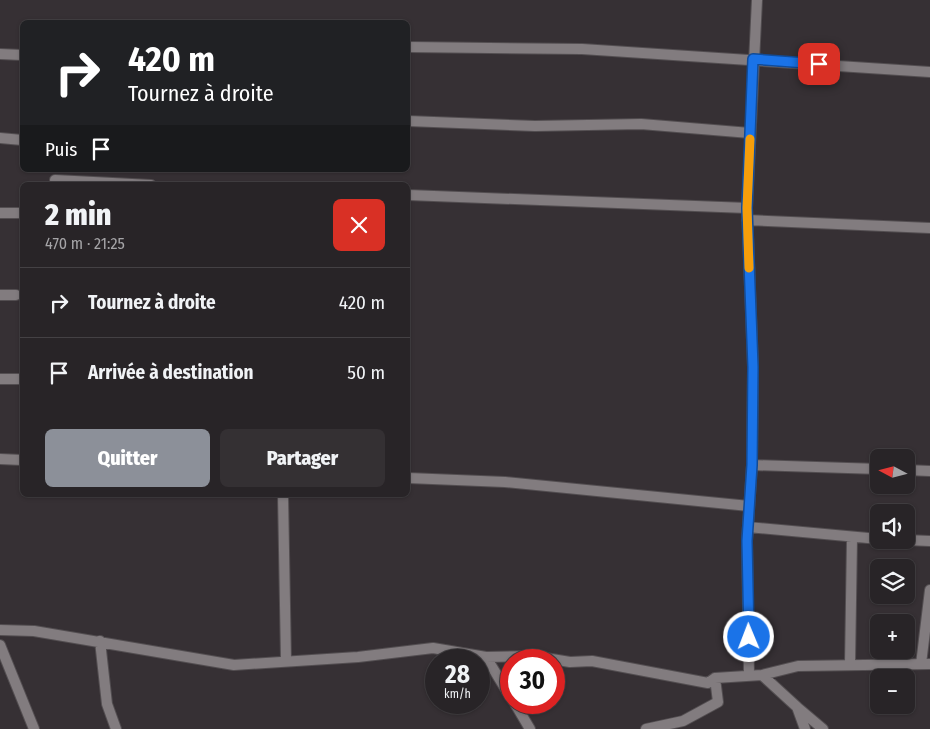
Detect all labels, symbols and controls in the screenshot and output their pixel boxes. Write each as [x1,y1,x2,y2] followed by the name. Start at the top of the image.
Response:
[128,38,215,80] text: 420 m
[45,40,110,105] icon: right
[798,43,840,85] pin
[805,50,833,78] icon: arrive
[128,80,274,107] text: Tournez à droite
[87,135,115,163] icon: arrive
[45,138,77,161] text: Puis
[45,197,111,233] text: 2 min
[333,199,385,251] button: close
[45,234,125,253] text: 470 m · 21:25
[45,289,73,317] icon: right
[88,291,216,314] text: Tournez à droite
[339,291,385,314] text: 420 m
[45,359,73,387] icon: arrive
[88,361,254,384] text: Arrivée à destination
[347,361,385,384] text: 50 m
[45,429,210,487] button: Quitter
[220,429,385,487] button: Partager
[870,449,915,494] north arrow
[870,449,915,714] map controls
[870,504,915,549] button: sound
[870,559,915,604] button: layers
[722,610,774,662] position arrow
[870,614,915,659] button: +
[500,649,565,714] speed limit sign: 30
[445,660,470,690] text: 28
[870,669,915,714] button: −
[444,687,471,701] text: km/h

